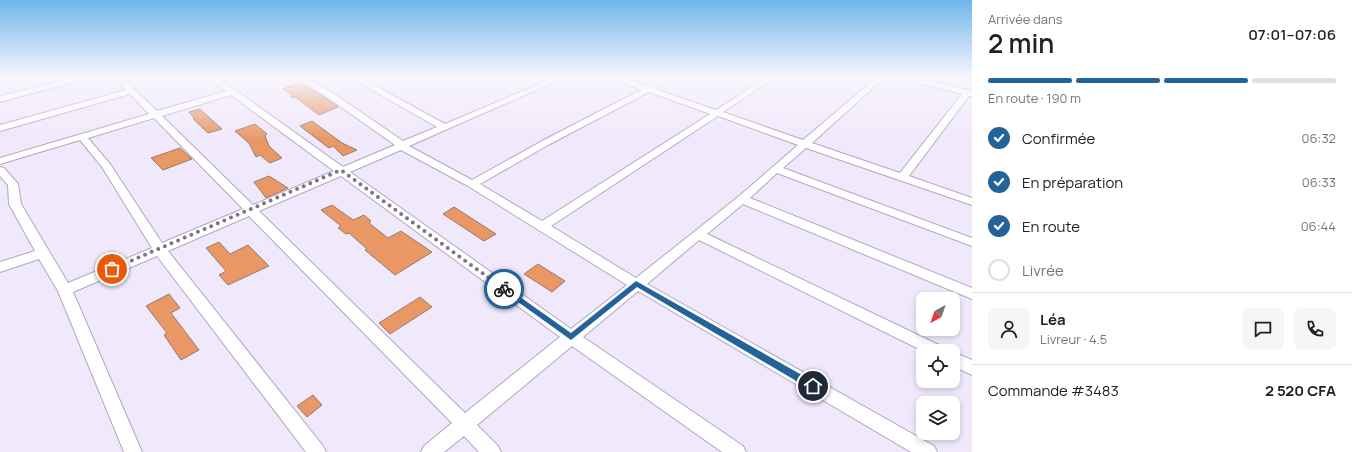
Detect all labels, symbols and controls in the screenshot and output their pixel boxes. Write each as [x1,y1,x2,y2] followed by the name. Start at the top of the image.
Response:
[988,10,1063,28] text: Arrivée dans
[1248,24,1336,45] text: 07:01–07:06
[988,25,1054,61] text: 2 min
[988,89,1081,107] text: En route · 190 m
[988,127,1010,149] icon: check
[1022,128,1095,149] text: Confirmée
[1302,129,1336,147] text: 06:32
[988,171,1010,193] icon: check
[1022,172,1123,193] text: En préparation
[1302,173,1336,191] text: 06:33
[988,215,1010,237] icon: check
[1022,216,1080,237] text: En route
[1301,217,1336,235] text: 06:44
[95,252,129,286] pin
[101,258,123,280] icon: bag
[1022,260,1064,281] text: Livrée
[484,269,524,309] courier
[493,278,515,300] icon: bike
[916,292,960,336] north arrow
[916,292,960,440] map controls
[988,308,1030,350] button: person
[1242,308,1284,350] button: chat
[1294,308,1336,350] button: phone
[1040,309,1066,330] text: Léa
[1040,330,1107,348] text: Livreur · 4.5
[916,344,960,388] button: locate
[796,369,830,403] pin
[802,375,824,397] icon: home
[988,380,1119,401] text: Commande #3483
[1265,380,1336,401] text: 2 520 CFA
[916,396,960,440] button: layers

